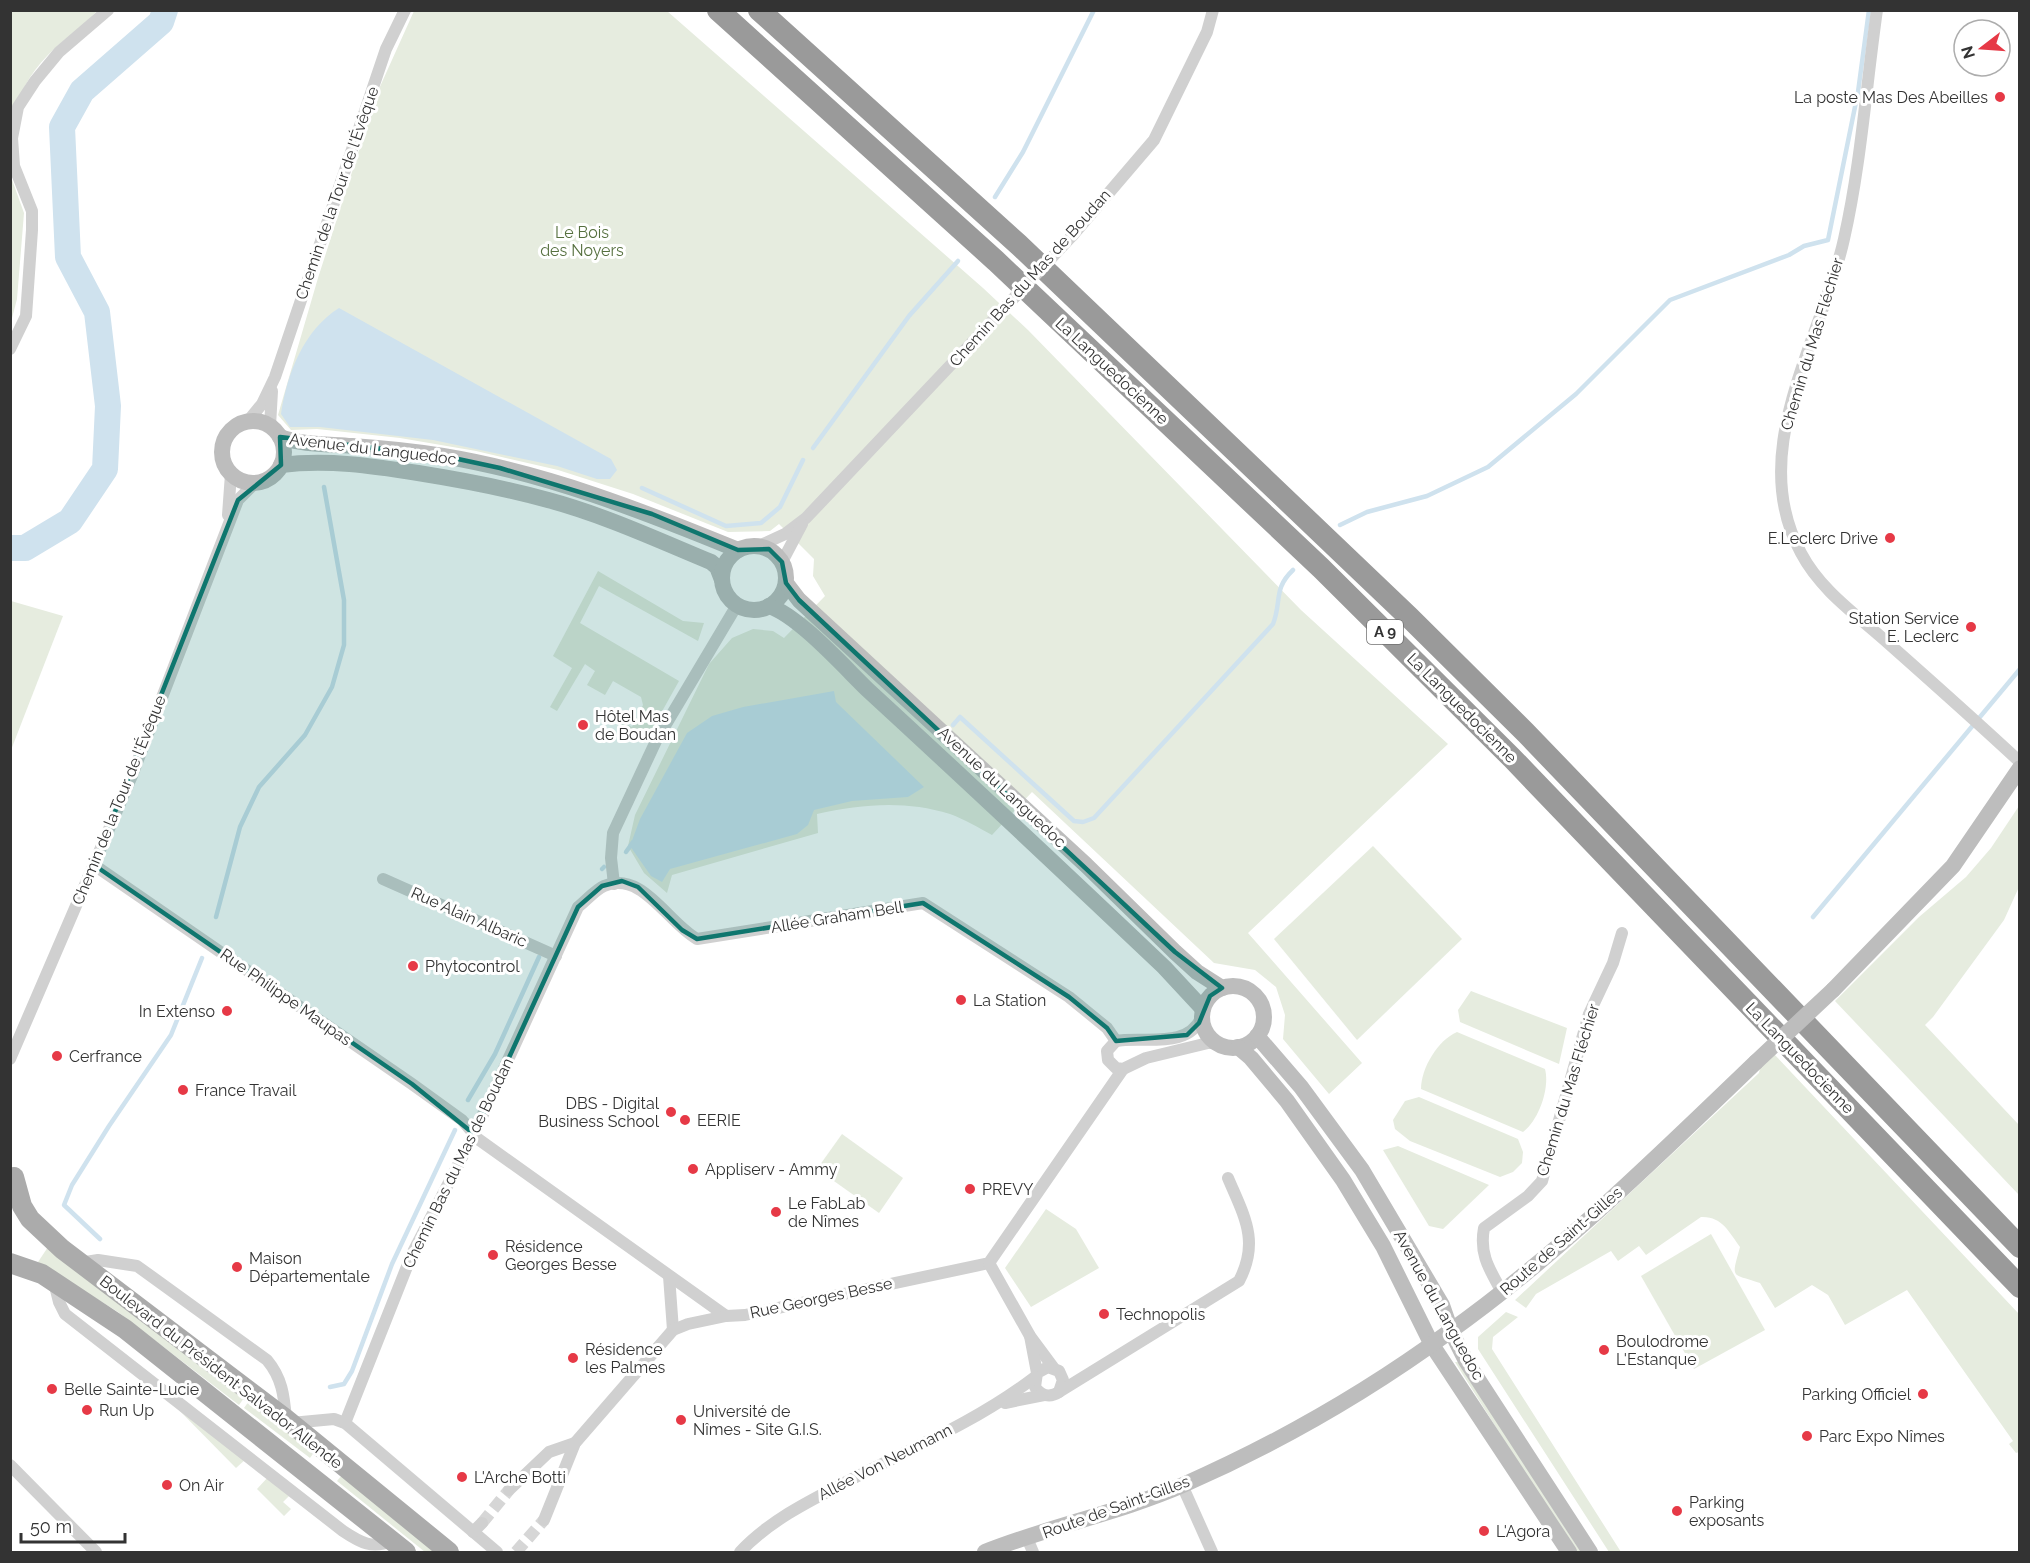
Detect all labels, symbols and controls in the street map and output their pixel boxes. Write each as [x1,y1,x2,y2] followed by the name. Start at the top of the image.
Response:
[1952,18,2012,78] north arrow
[1957,44,1979,61] text: N
[291,84,382,302] street label: Chemin de la Tour de l'Évêque
[1794,88,1988,107] place label: La poste Mas Des Abeilles
[1993,90,2007,104] marker: La poste Mas Des Abeilles
[945,186,1115,370] street label: Chemin Bas du Mas de Boudan
[540,223,624,260] park label: Le Bois des Noyers
[1777,255,1847,432] street label: Chemin du Mas Fléchier
[1052,314,1172,428] street label: La Languedocienne
[288,429,458,469] street label: Avenue du Languedoc
[1768,529,1878,548] place label: E.Leclerc Drive
[1883,531,1897,545] marker: E.Leclerc Drive
[1849,609,1959,646] place label: Station Service E. Leclerc
[1367,620,1403,644] road number: A 9
[1964,620,1978,634] marker: Station Service E. Leclerc
[1403,649,1521,767] street label: La Languedocienne
[67,692,170,908] street label: Chemin de la Tour de l'Évêque
[595,707,676,744] place label: Hôtel Mas de Boudan
[576,718,590,732] marker: Hôtel Mas de Boudan
[934,723,1070,851] street label: Avenue du Languedoc
[408,883,530,951] street label: Rue Alain Albaric
[769,897,905,937] street label: Allée Graham Bell
[217,945,355,1050] street label: Rue Philippe Maupas
[425,957,520,976] place label: Phytocontrol
[406,959,420,973] marker: Phytocontrol
[973,991,1046,1010] place label: La Station
[954,993,968,1007] marker: La Station
[1742,998,1858,1118] street label: La Languedocienne
[1533,1001,1603,1178] street label: Chemin du Mas Fléchier
[139,1002,215,1021] place label: In Extenso
[220,1004,234,1018] marker: In Extenso
[69,1047,142,1066] place label: Cerfrance
[50,1049,64,1063] marker: Cerfrance
[399,1055,517,1271] street label: Chemin Bas du Mas de Boudan
[195,1081,297,1100] place label: France Travail
[176,1083,190,1097] marker: France Travail
[538,1094,660,1131] place label: DBS - Digital Business School
[664,1105,678,1119] marker: DBS - Digital Business School
[697,1111,741,1130] place label: EERIE
[678,1113,692,1127] marker: EERIE
[705,1160,838,1179] place label: Appliserv - Ammy
[686,1162,700,1176] marker: Appliserv - Ammy
[982,1180,1034,1199] place label: PREVY
[963,1182,977,1196] marker: PREVY
[1496,1183,1626,1299] street label: Route de Saint-Gilles
[788,1194,866,1231] place label: Le FabLab de Nîmes
[769,1205,783,1219] marker: Le FabLab de Nîmes
[1390,1227,1488,1383] street label: Avenue du Languedoc
[505,1237,617,1274] place label: Résidence Georges Besse
[486,1248,500,1262] marker: Résidence Georges Besse
[249,1249,370,1286] place label: Maison Départementale
[230,1260,244,1274] marker: Maison Départementale
[96,1271,346,1473] street label: Boulevard du Président Salvador Allende
[748,1274,894,1322] street label: Rue Georges Besse
[1116,1305,1206,1324] place label: Technopolis
[1097,1307,1111,1321] marker: Technopolis
[1616,1332,1708,1369] place label: Boulodrome L'Estanque
[585,1340,666,1377] place label: Résidence les Palmes
[1597,1343,1611,1357] marker: Boulodrome L'Estanque
[566,1351,580,1365] marker: Résidence les Palmes
[64,1380,199,1399] place label: Belle Sainte-Lucie
[45,1382,59,1396] marker: Belle Sainte-Lucie
[1802,1385,1912,1404] place label: Parking Officiel
[1916,1387,1930,1401] marker: Parking Officiel
[99,1401,154,1420] place label: Run Up
[693,1402,822,1439] place label: Université de Nîmes - Site G.I.S.
[80,1403,94,1417] marker: Run Up
[674,1413,688,1427] marker: Université de Nîmes - Site G.I.S.
[815,1420,955,1504] street label: Allée Von Neumann
[1819,1427,1945,1446] place label: Parc Expo Nîmes
[1800,1429,1814,1443] marker: Parc Expo Nîmes
[474,1468,566,1487] place label: L'Arche Botti
[455,1470,469,1484] marker: L'Arche Botti
[1040,1471,1192,1542] street label: Route de Saint-Gilles
[179,1476,224,1495] place label: On Air
[160,1478,174,1492] marker: On Air
[1689,1493,1765,1530] place label: Parking exposants
[1670,1504,1684,1518] marker: Parking exposants
[21,1506,124,1544] scale bar
[30,1516,72,1537] text: 50 m
[1496,1522,1550,1541] place label: L'Agora
[1477,1524,1491,1538] marker: L'Agora

